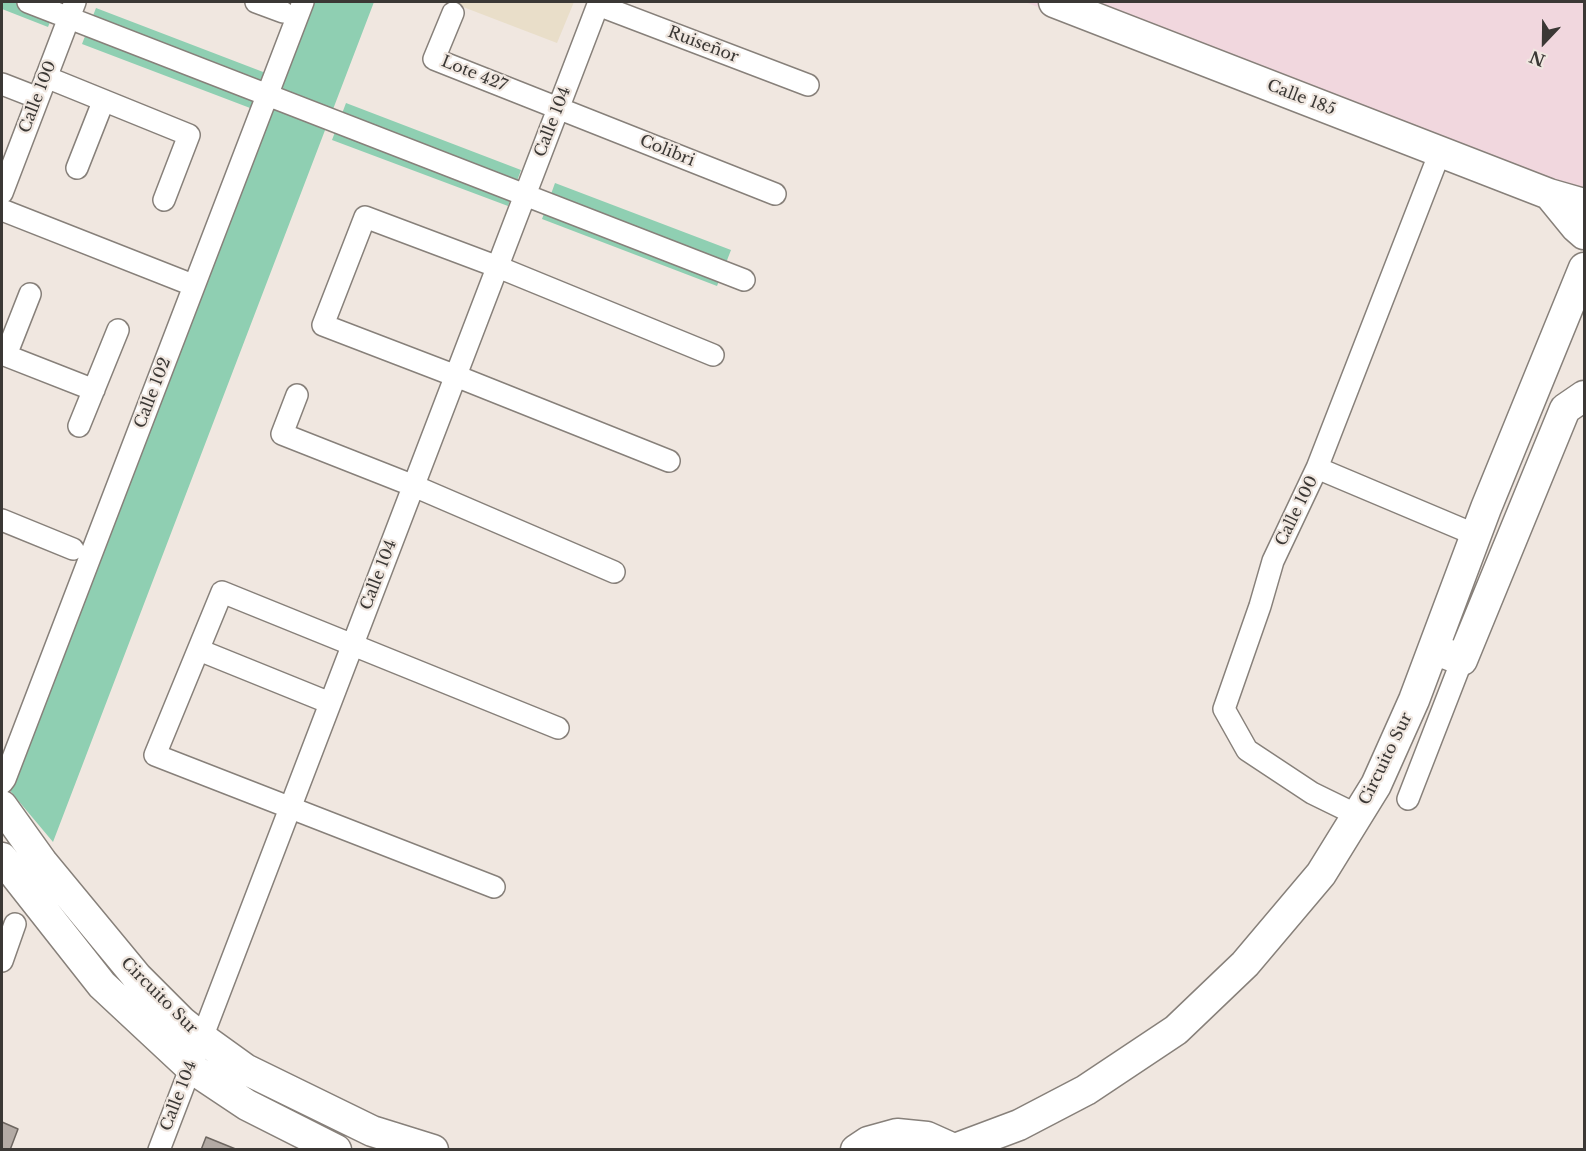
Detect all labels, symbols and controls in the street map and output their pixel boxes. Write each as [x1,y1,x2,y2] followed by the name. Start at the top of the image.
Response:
[1514,12,1574,72] north arrow
[665,23,741,67] street label: Ruiseñor
[1527,47,1548,71] text: N
[438,52,510,96] street label: Lote 427
[15,58,61,136] street label: Calle 100
[1264,76,1338,120] street label: Calle 185
[531,84,575,160] street label: Calle 104
[637,131,697,171] street label: Colibri
[131,355,175,431] street label: Calle 102
[1272,473,1322,549] street label: Calle 100
[357,537,401,613] street label: Calle 104
[1355,710,1417,808] street label: Circuito Sur
[117,954,201,1038] street label: Circuito Sur
[157,1058,201,1134] street label: Calle 104

